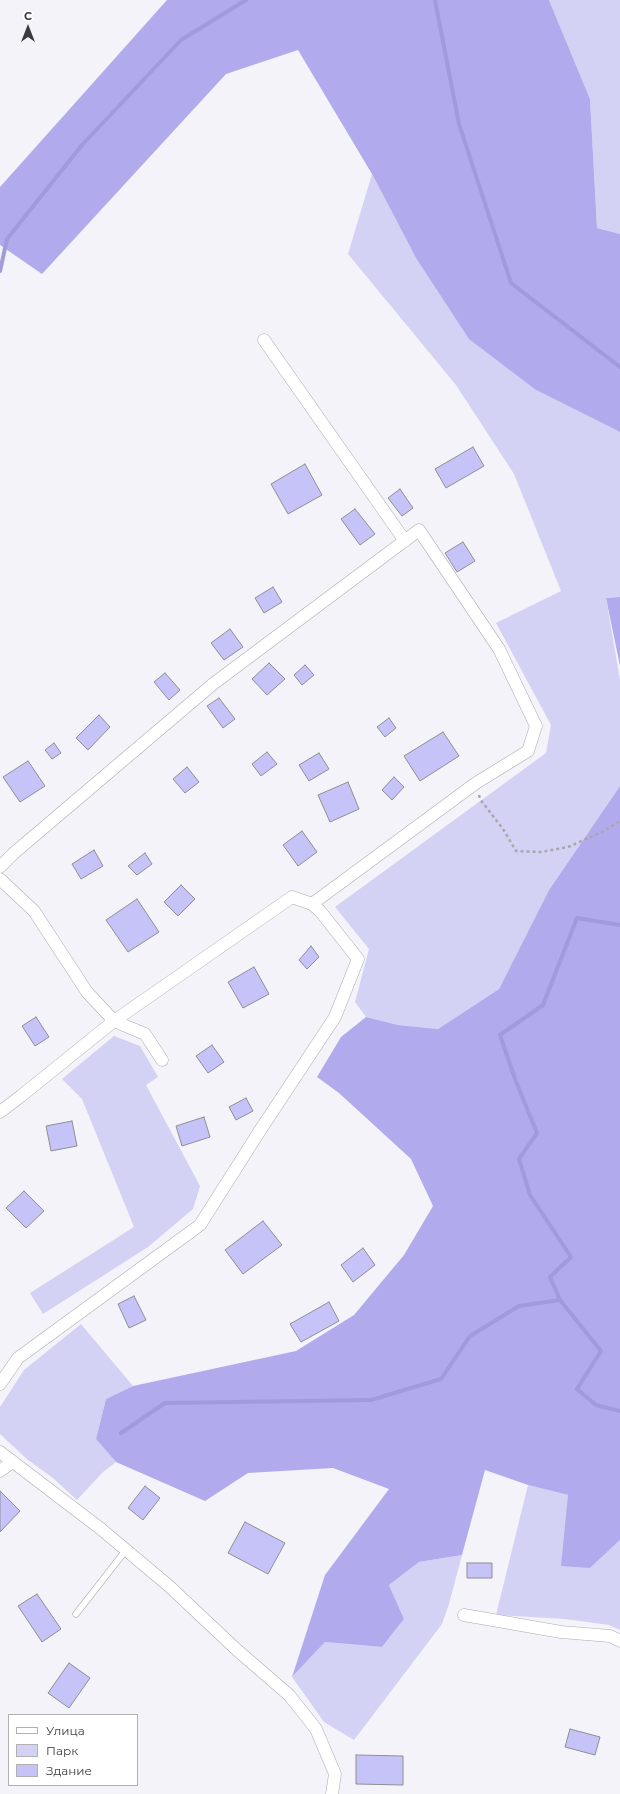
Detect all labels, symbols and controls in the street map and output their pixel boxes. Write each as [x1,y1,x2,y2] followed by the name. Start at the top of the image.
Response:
[8,8,48,48] north arrow
[24,9,32,23] text: С
[8,1714,138,1786] legend
[46,1723,85,1738] text: Улица
[46,1743,78,1758] text: Парк
[46,1763,92,1778] text: Здание

